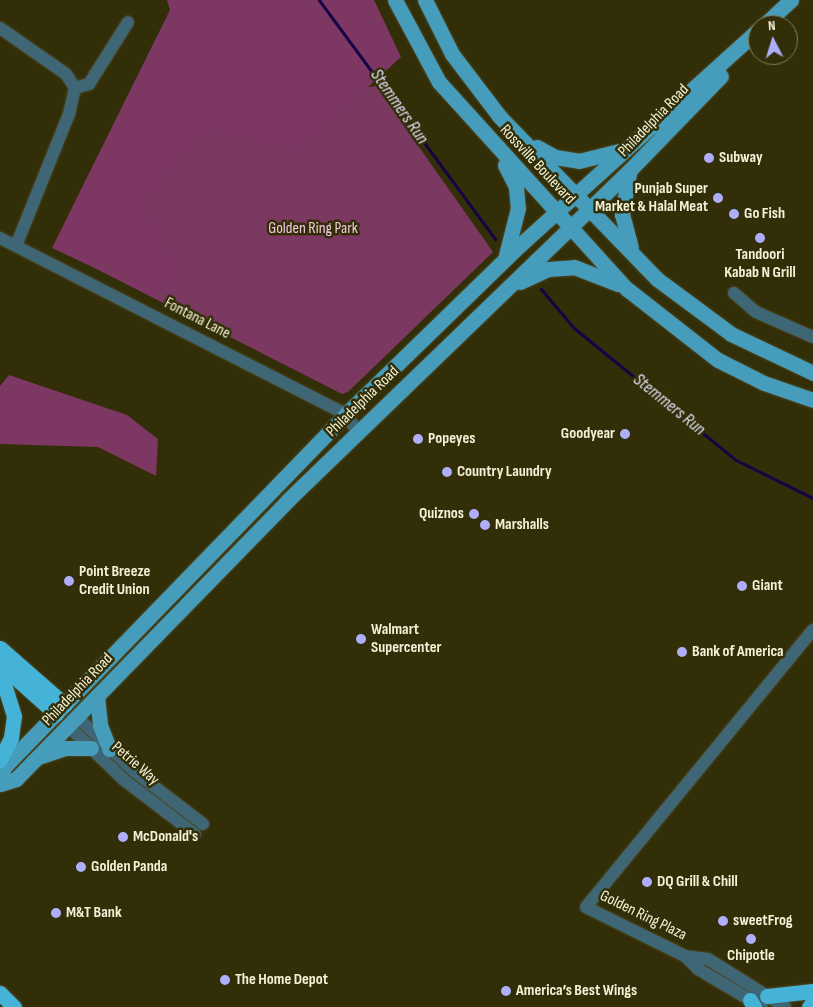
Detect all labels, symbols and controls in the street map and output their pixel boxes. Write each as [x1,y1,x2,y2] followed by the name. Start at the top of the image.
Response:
[748,15,798,65] north arrow
[767,17,776,34] text: N
[365,65,433,149] water label: Stemmers Run
[615,81,693,161] street label: Philadelphia Road
[495,121,579,209] street label: Rossville Boulevard
[719,148,763,168] place label: Subway
[703,152,715,164] marker: Subway
[595,179,708,217] place label: Punjab Super Market & Halal Meat
[712,192,724,204] marker: Punjab Super Market & Halal Meat
[744,204,785,224] place label: Go Fish
[728,208,740,220] marker: Go Fish
[268,219,358,239] park label: Golden Ring Park
[754,232,766,244] marker: Tandoori Kabab N Grill
[724,245,796,283] place label: Tandoori Kabab N Grill
[161,294,233,344] street label: Fontana Lane
[323,363,403,441] street label: Philadelphia Road
[629,369,709,441] water label: Stemmers Run
[561,424,615,444] place label: Goodyear
[619,428,631,440] marker: Goodyear
[428,429,475,449] place label: Popeyes
[412,433,424,445] marker: Popeyes
[457,462,552,482] place label: Country Laundry
[441,466,453,478] marker: Country Laundry
[419,504,464,524] place label: Quiznos
[468,508,480,520] marker: Quiznos
[495,515,549,535] place label: Marshalls
[479,519,491,531] marker: Marshalls
[79,562,150,600] place label: Point Breeze Credit Union
[63,575,75,587] marker: Point Breeze Credit Union
[752,576,783,596] place label: Giant
[736,580,748,592] marker: Giant
[371,620,441,658] place label: Walmart Supercenter
[355,633,367,645] marker: Walmart Supercenter
[692,642,784,662] place label: Bank of America
[676,646,688,658] marker: Bank of America
[39,650,117,730] street label: Philadelphia Road
[107,738,163,790] street label: Petrie Way
[133,827,198,847] place label: McDonald's
[117,831,129,843] marker: McDonald's
[91,857,167,877] place label: Golden Panda
[75,861,87,873] marker: Golden Panda
[657,872,738,892] place label: DQ Grill & Chill
[641,876,653,888] marker: DQ Grill & Chill
[597,887,689,945] street label: Golden Ring Plaza
[66,903,122,923] place label: M&T Bank
[50,907,62,919] marker: M&T Bank
[733,911,793,931] place label: sweetFrog
[717,915,729,927] marker: sweetFrog
[745,933,757,945] marker: Chipotle
[727,946,775,966] place label: Chipotle
[235,970,328,990] place label: The Home Depot
[219,974,231,986] marker: The Home Depot
[516,981,637,1001] place label: America’s Best Wings
[500,985,512,997] marker: America’s Best Wings

